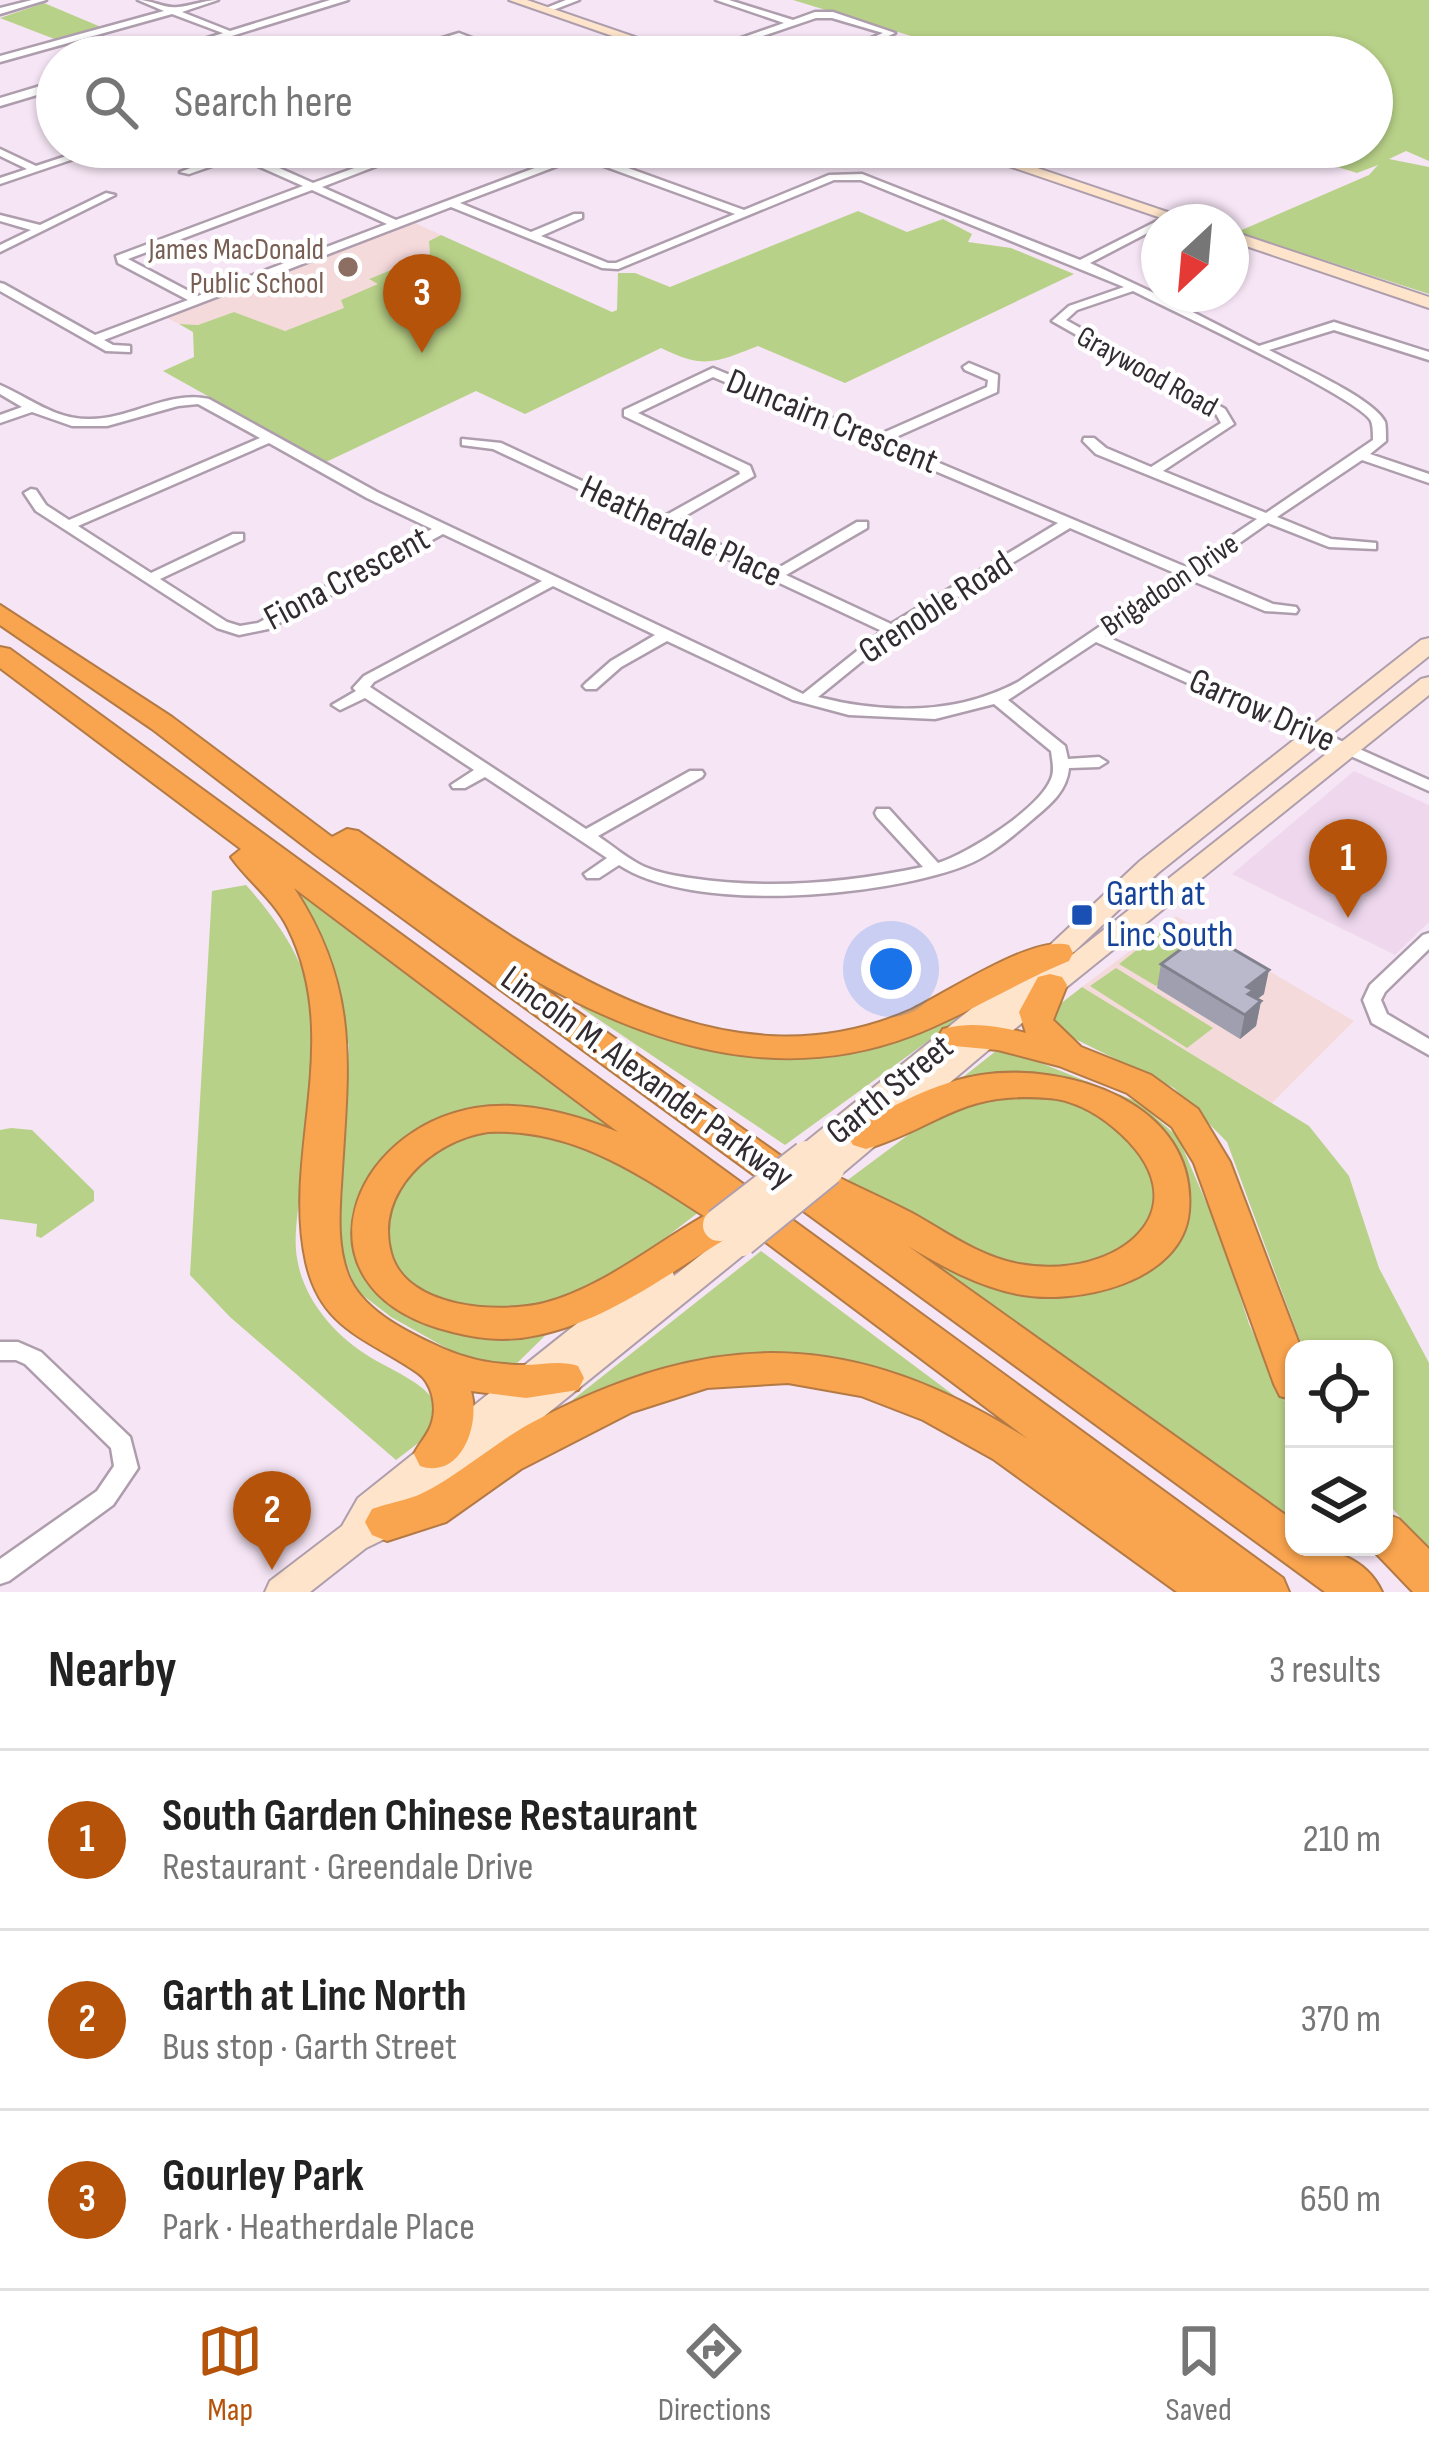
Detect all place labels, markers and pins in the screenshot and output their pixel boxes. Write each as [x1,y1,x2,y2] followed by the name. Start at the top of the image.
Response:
[147,232,324,302] place label: James MacDonald Public School
[335,254,361,280] marker: James MacDonald Public School
[383,254,461,353] pin: 3
[1309,819,1387,918] pin: 1
[1106,873,1233,957] place label: Garth at Linc South
[1069,902,1095,928] marker: Garth at Linc South
[233,1471,311,1570] pin: 2

